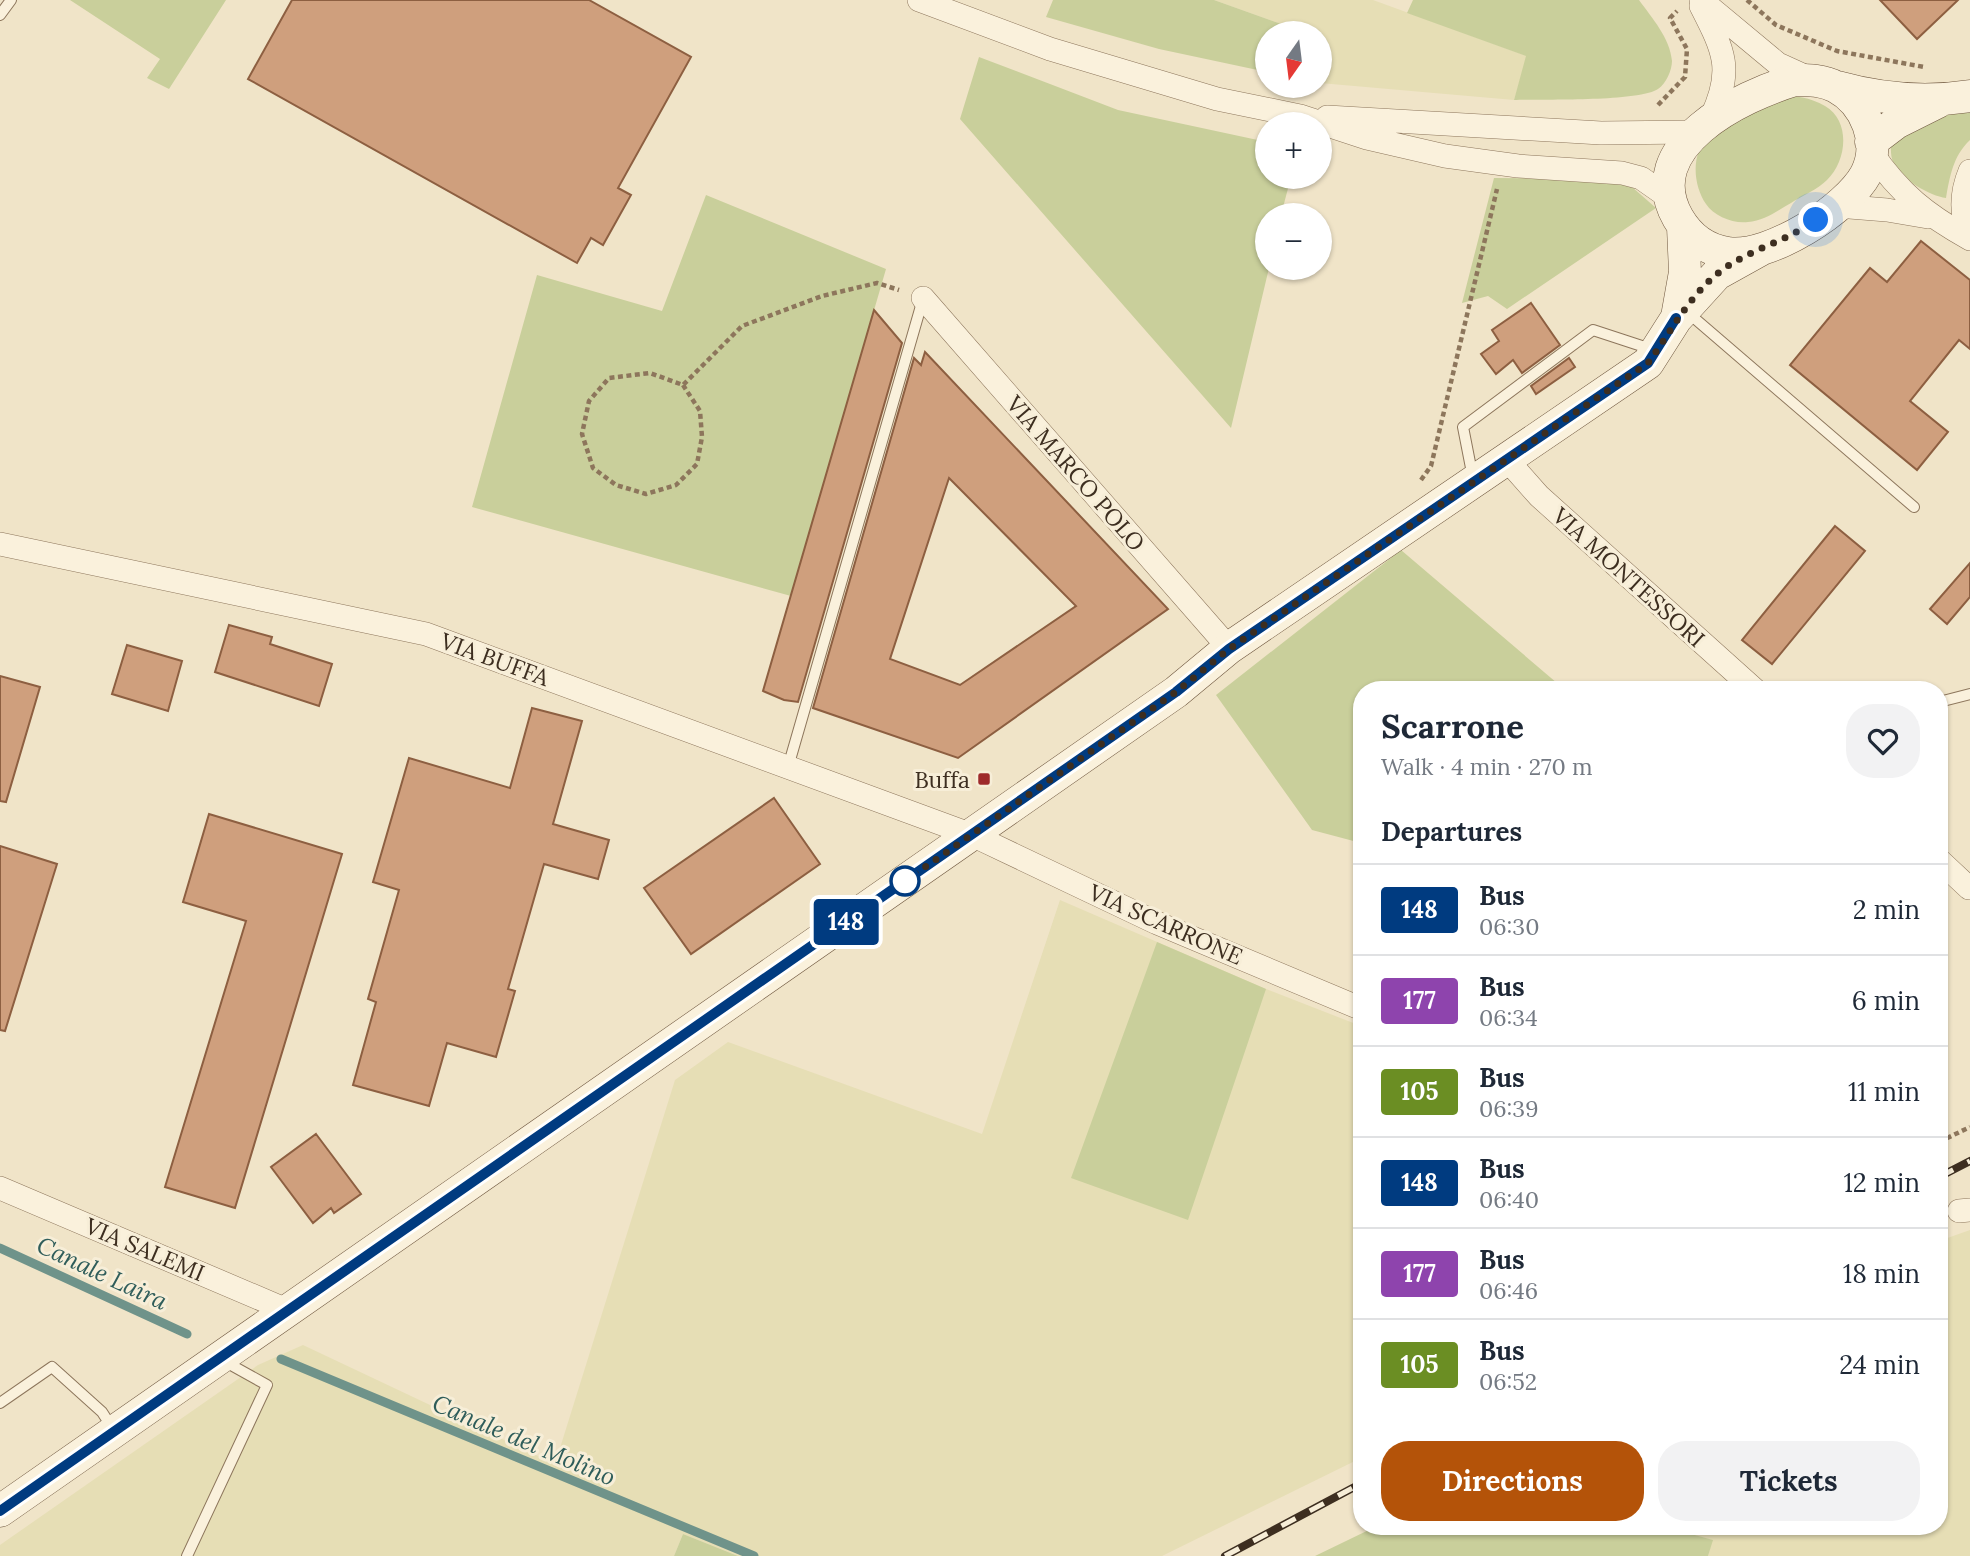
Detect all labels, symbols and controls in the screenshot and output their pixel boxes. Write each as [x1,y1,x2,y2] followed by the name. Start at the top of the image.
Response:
[1255,21,1332,98] north arrow
[1255,21,1332,280] map controls
[1255,112,1332,189] button: +
[1798,202,1833,237] your location
[1255,203,1332,280] button: −
[1000,389,1151,557] street label: VIA MARCO POLO
[1546,500,1711,653] street label: VIA MONTESSORI
[436,626,554,692] street label: VIA BUFFA
[1846,704,1920,778] button: heart
[1381,705,1524,747] text: Scarrone
[1381,752,1593,781] text: Walk · 4 min · 270 m
[914,765,970,794] place label: Buffa
[976,771,992,787] marker: Buffa
[1381,815,1522,848] text: Departures
[890,866,920,896] unlabelled marker
[1084,877,1247,971] street label: VIA SCARRONE
[1479,879,1525,912] text: Bus
[1853,893,1920,926] text: 2 min
[1401,894,1438,925] text: 148
[806,899,886,945] line badge: 148
[828,906,864,937] text: 148
[1479,912,1539,941] text: 06:30
[1479,970,1525,1003] text: Bus
[1852,984,1920,1017] text: 6 min
[1403,985,1436,1016] text: 177
[1479,1003,1538,1032] text: 06:34
[1479,1061,1525,1094] text: Bus
[1848,1075,1920,1108] text: 11 min
[1401,1076,1438,1107] text: 105
[1479,1094,1538,1123] text: 06:39
[1479,1152,1525,1185] text: Bus
[1843,1166,1920,1199] text: 12 min
[1401,1167,1438,1198] text: 148
[1479,1185,1539,1214] text: 06:40
[80,1210,209,1287] street label: VIA SALEMI
[32,1229,173,1317] water label: Canale Laira
[1479,1243,1525,1276] text: Bus
[1843,1257,1920,1290] text: 18 min
[1403,1258,1436,1289] text: 177
[1479,1276,1538,1305] text: 06:46
[1479,1334,1525,1367] text: Bus
[1839,1348,1920,1381] text: 24 min
[1401,1349,1438,1380] text: 105
[1479,1367,1537,1396] text: 06:52
[428,1387,620,1493] water label: Canale del Molino
[1381,1441,1644,1521] button: Directions
[1658,1441,1920,1521] button: Tickets

